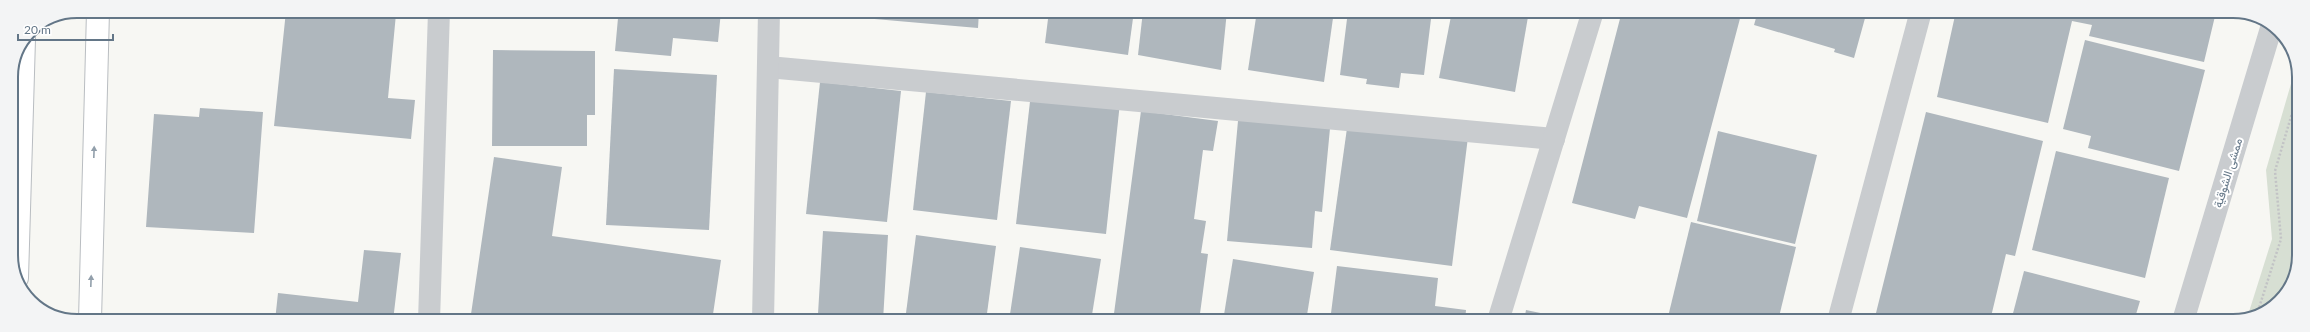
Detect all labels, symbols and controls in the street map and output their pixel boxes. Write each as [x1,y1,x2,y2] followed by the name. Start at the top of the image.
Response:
[18,16,113,42] scale bar
[24,22,51,37] text: 20 m
[2210,136,2246,210] street label: ممشى الشوقية
[91,146,98,158] one-way arrow
[88,274,94,287] one-way arrow

